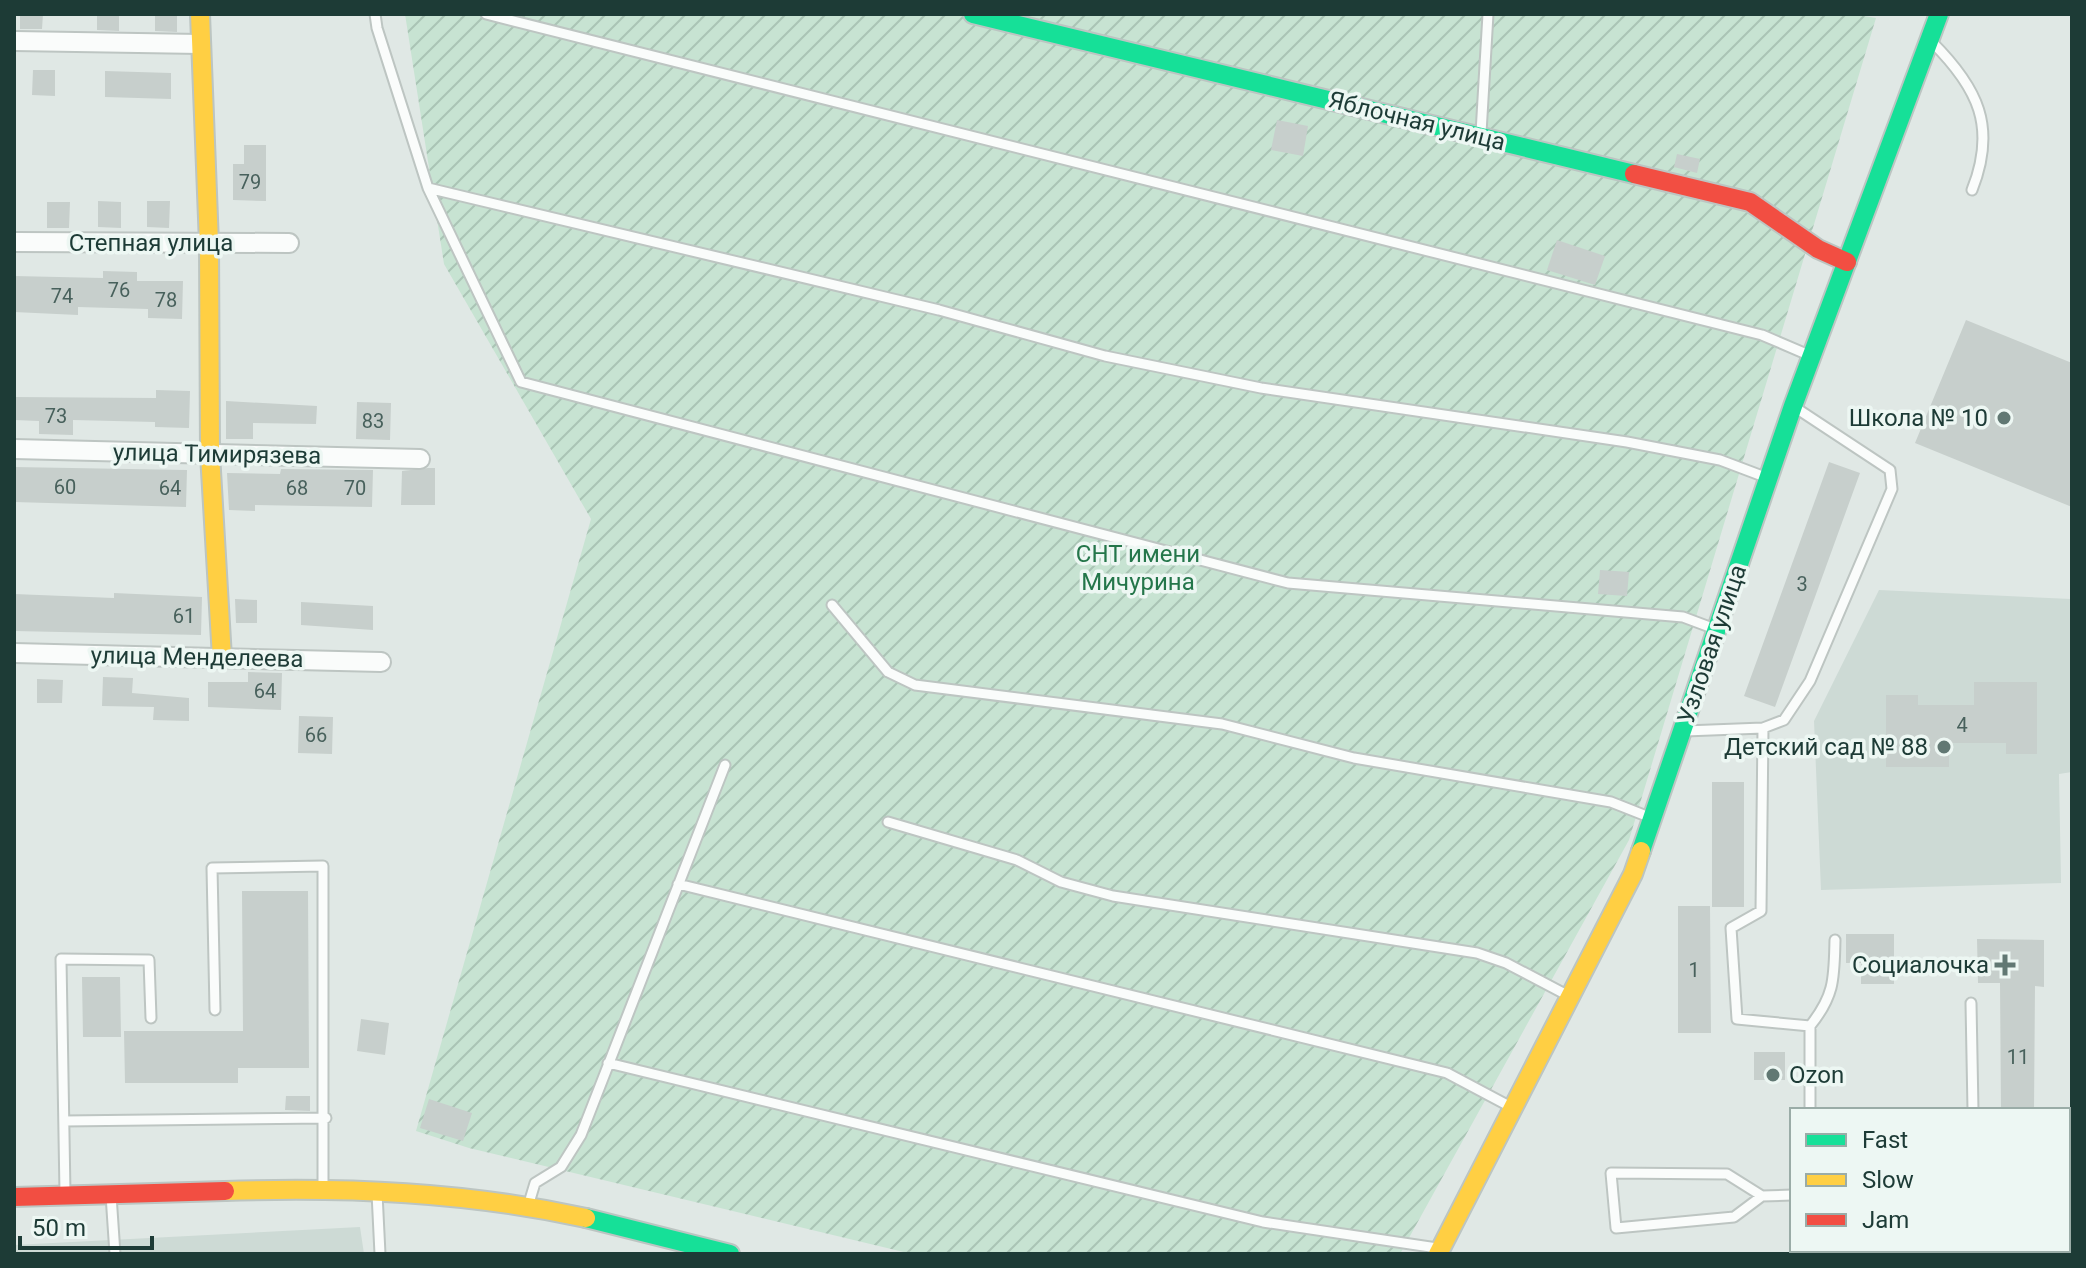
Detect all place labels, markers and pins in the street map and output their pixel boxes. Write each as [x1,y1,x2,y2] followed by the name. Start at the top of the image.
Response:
[1849,404,1988,432] place label: Школа № 10
[1995,409,2013,427] marker: Школа № 10
[1724,733,1928,761] place label: Детский сад № 88
[1935,738,1953,756] marker: Детский сад № 88
[1852,951,1989,979] place label: Социалочка
[1996,956,2014,974] marker: Социалочка
[1789,1061,1844,1089] place label: Ozon
[1764,1066,1782,1084] marker: Ozon

